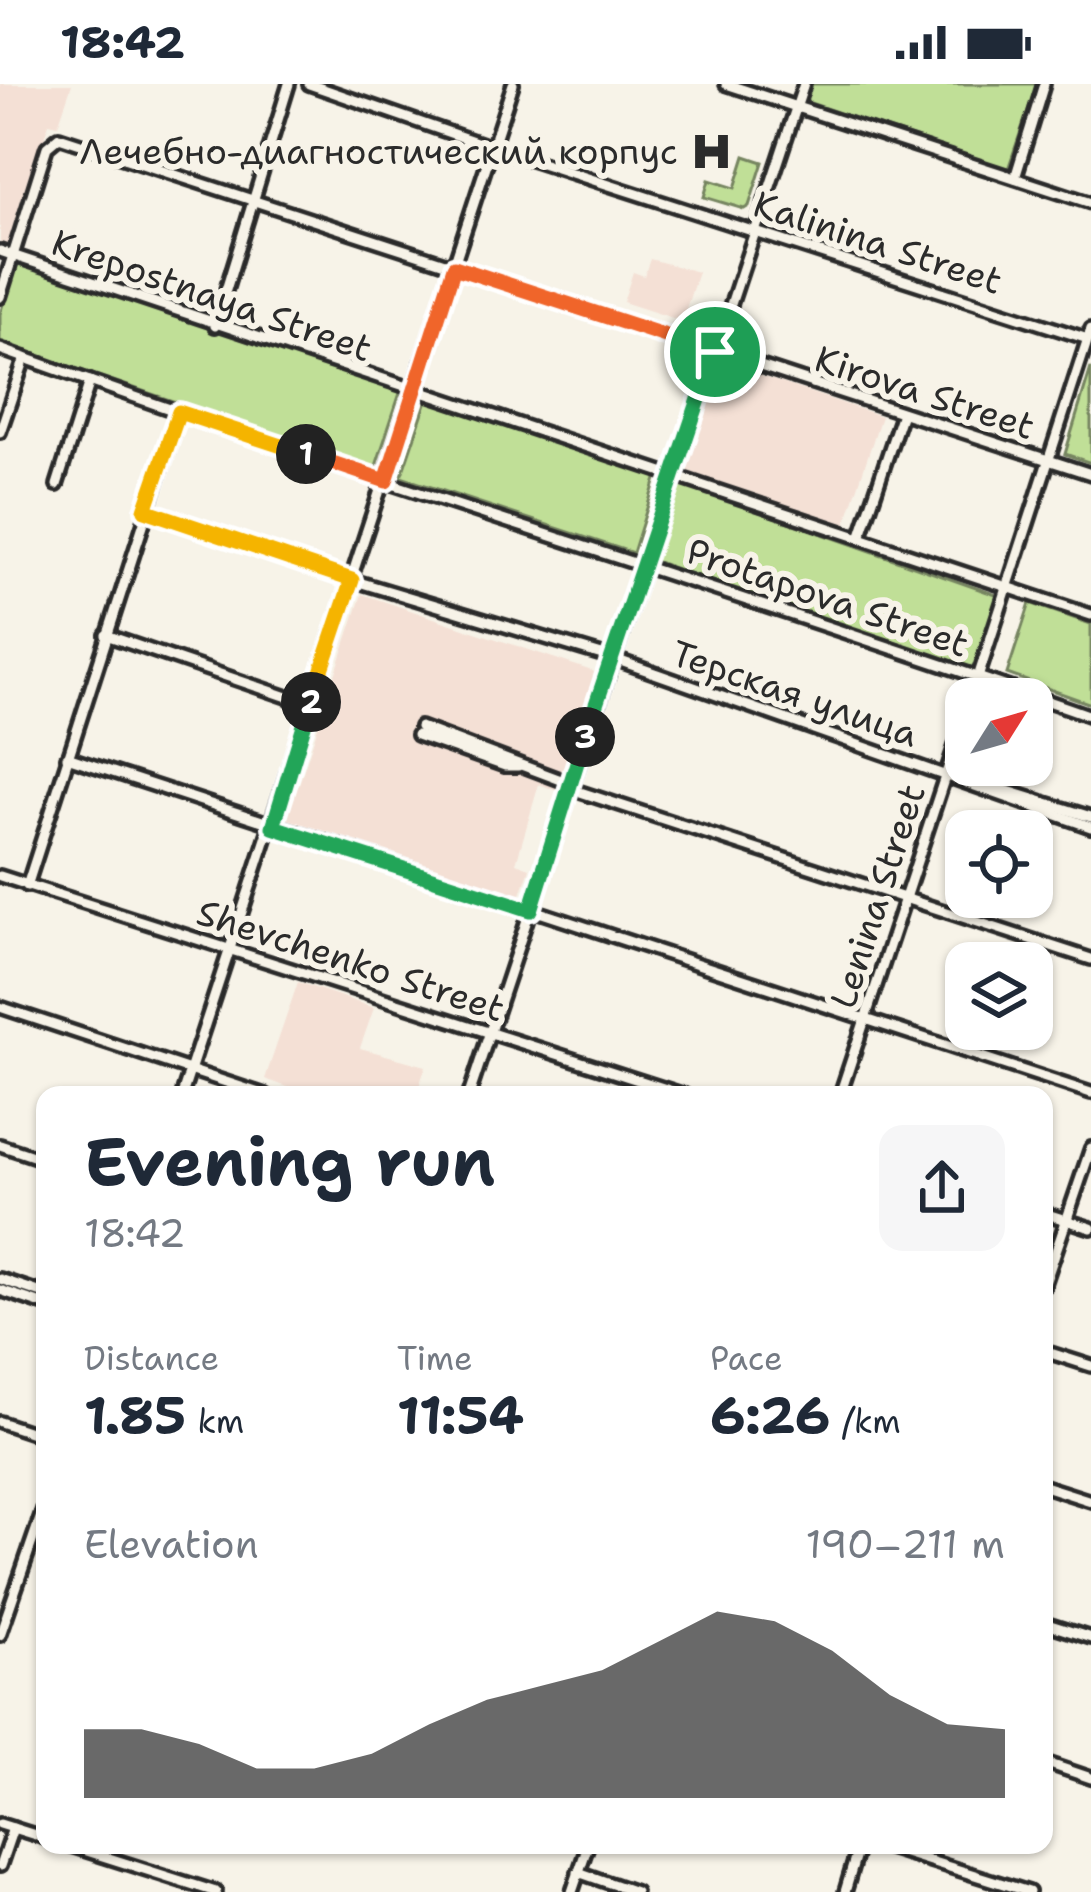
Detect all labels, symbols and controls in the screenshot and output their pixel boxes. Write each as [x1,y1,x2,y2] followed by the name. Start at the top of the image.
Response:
[60,12,185,72] text: 18:42
[80,127,678,176] place label: Лечебно-диагностический корпус
[689,128,735,174] hospital icon: Лечебно-диагностический корпус
[747,179,1008,306] street label: Kalinina Street
[45,218,378,373] street label: Krepostnaya Street
[664,301,766,403] pin
[682,319,748,385] icon: arrive
[809,334,1041,451] street label: Kirova Street
[276,424,336,484] pin: 1
[298,431,314,476] text: 1
[680,526,975,669] street label: Protapova Street
[665,628,925,759] street label: Терская улица
[281,672,341,732] pin: 2
[945,678,1053,786] north arrow
[945,678,1053,1050] map controls
[299,679,323,724] text: 2
[555,707,615,767] pin: 3
[573,714,597,759] text: 3
[818,778,937,1014] street label: Lenina Street
[945,810,1053,918] button: locate
[191,888,511,1033] street label: Shevchenko Street
[945,942,1053,1050] button: layers
[84,1118,495,1206] text: Evening run
[879,1125,1005,1251] button: share
[84,1207,186,1259] text: 18:42
[84,1336,219,1381] text: Distance
[397,1336,473,1381] text: Time
[710,1336,783,1381] text: Pace
[84,1381,186,1449] text: 1.85
[397,1381,524,1449] text: 11:54
[710,1381,830,1449] text: 6:26
[186,1399,244,1444] text: km
[830,1399,901,1444] text: /km
[84,1518,259,1570] text: Elevation
[805,1518,1005,1570] text: 190–211 m

